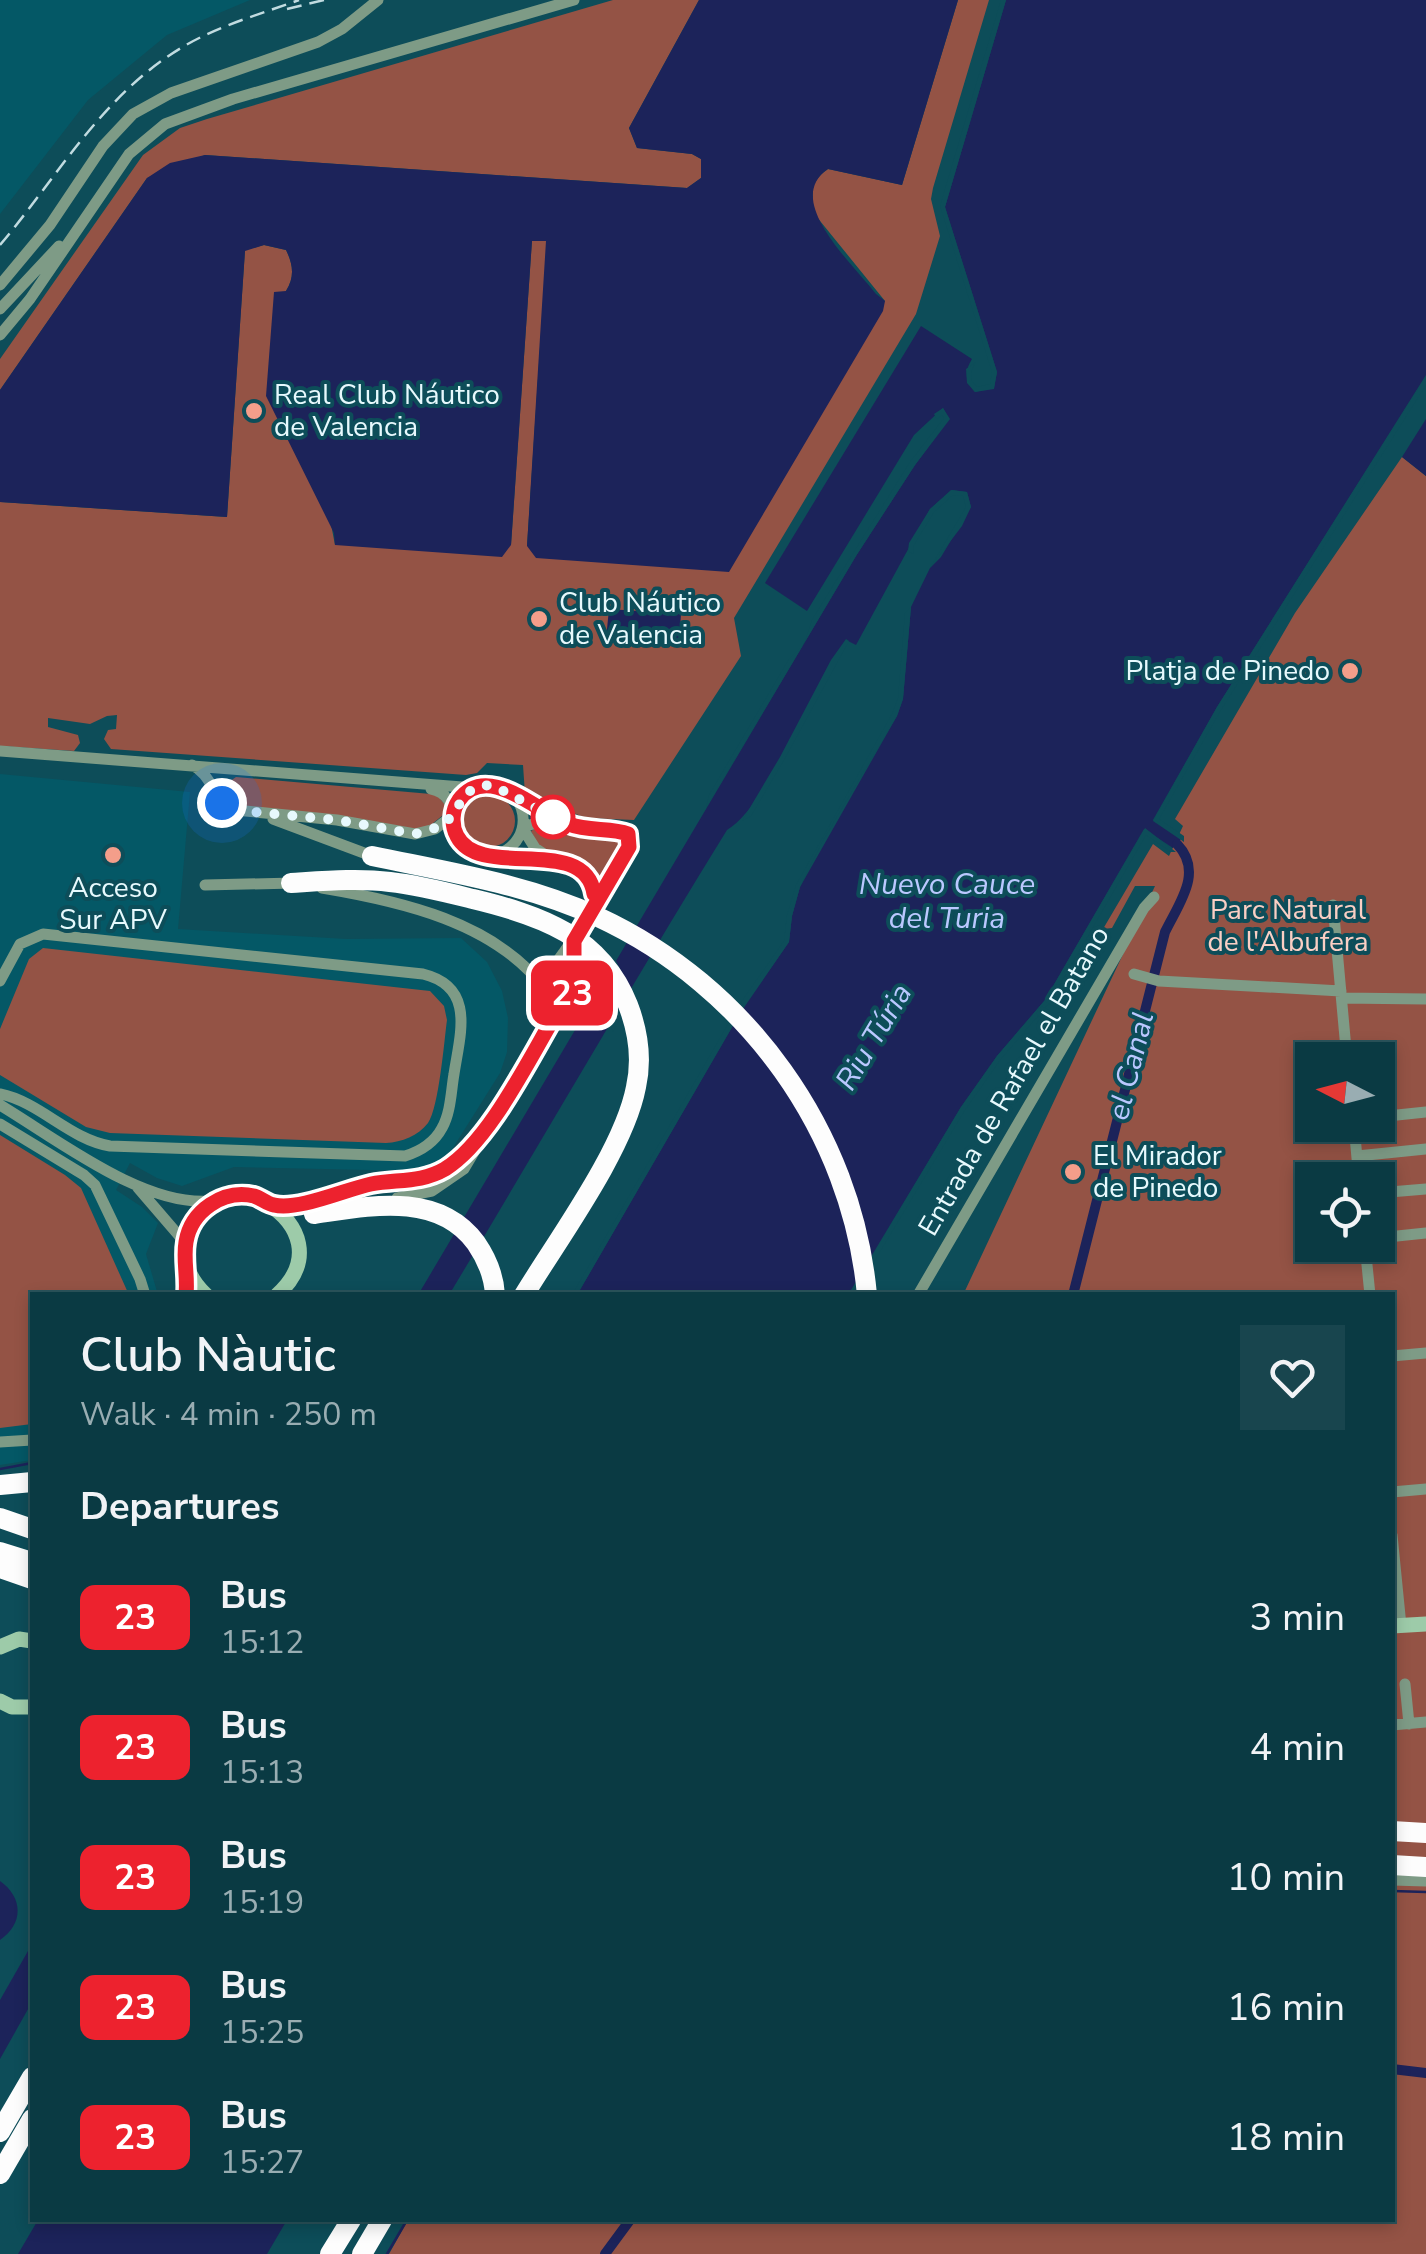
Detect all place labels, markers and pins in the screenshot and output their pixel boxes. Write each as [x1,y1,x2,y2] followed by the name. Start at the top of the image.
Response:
[274,376,500,446] place label: Real Club Náutico de Valencia
[243,400,265,422] marker: Real Club Náutico de Valencia
[559,584,721,654] place label: Club Náutico de Valencia
[528,608,550,630] marker: Club Náutico de Valencia
[1125,652,1330,690] place label: Platja de Pinedo
[1339,660,1361,682] marker: Platja de Pinedo
[532,796,574,838] unlabelled marker
[102,844,124,866] marker: Acceso Sur APV
[59,869,167,939] place label: Acceso Sur APV
[1093,1137,1222,1207] place label: El Mirador de Pinedo
[1062,1161,1084,1183] marker: El Mirador de Pinedo

